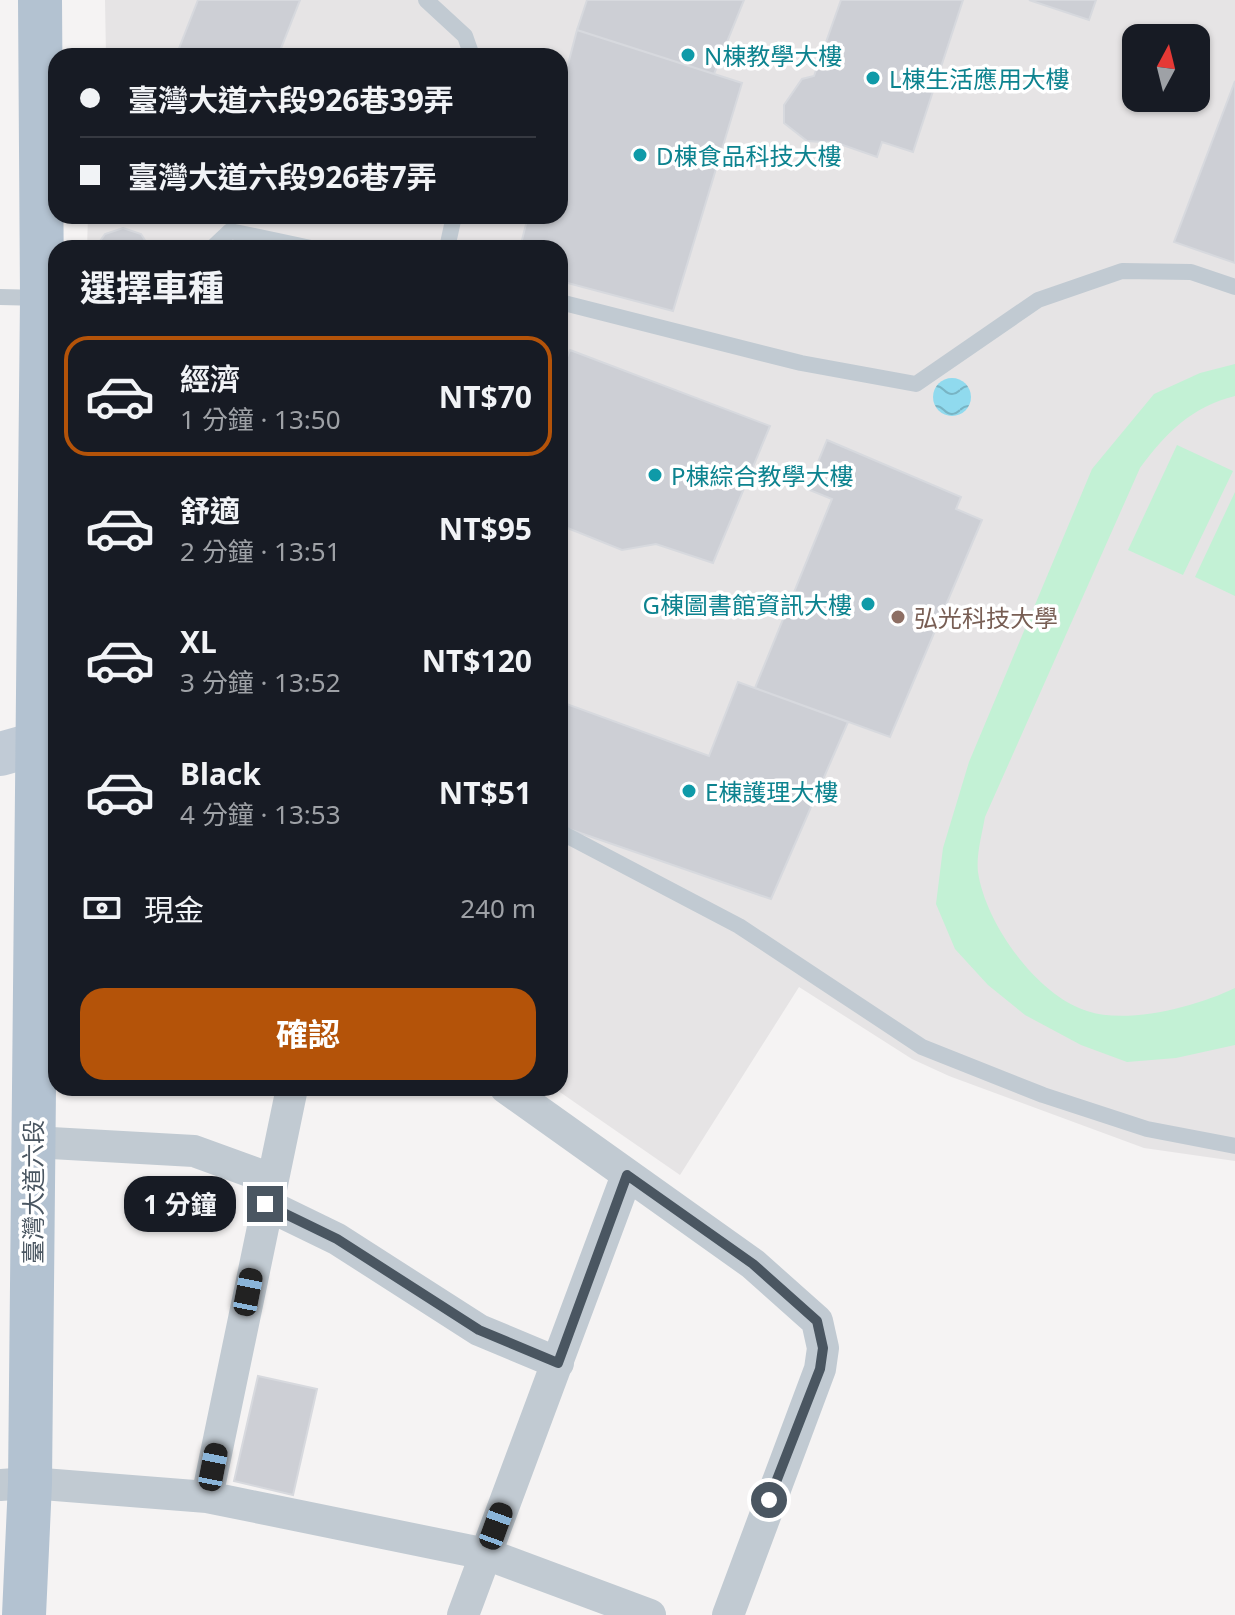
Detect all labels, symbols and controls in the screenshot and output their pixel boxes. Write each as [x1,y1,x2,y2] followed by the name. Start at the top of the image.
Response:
[1122,24,1210,112] north arrow
[1122,24,1210,112] map controls
[704,39,842,72] place label: N棟教學大樓
[679,46,697,64] marker: N棟教學大樓
[889,62,1070,95] place label: L棟生活應用大樓
[864,69,882,87] marker: L棟生活應用大樓
[128,79,454,120] text: 臺灣大道六段926巷39弄
[656,139,842,172] place label: D棟食品科技大樓
[631,146,649,164] marker: D棟食品科技大樓
[128,156,437,197] text: 臺灣大道六段926巷7弄
[80,263,224,312] text: 選擇車種
[180,358,240,399] text: 經濟
[84,360,156,432] icon: car
[439,376,532,417] text: NT$70
[180,401,341,437] text: 1 分鐘 · 13:50
[671,459,854,492] place label: P棟綜合教學大樓
[646,466,664,484] marker: P棟綜合教學大樓
[180,490,240,531] text: 舒適
[84,492,156,564] icon: car
[439,508,532,549] text: NT$95
[180,533,341,569] text: 2 分鐘 · 13:51
[643,588,852,621] place label: G棟圖書館資訊大樓
[859,595,877,613] marker: G棟圖書館資訊大樓
[914,601,1058,634] place label: 弘光科技大學
[889,608,907,626] marker: 弘光科技大學
[180,621,217,662] text: XL
[84,624,156,696] icon: car
[422,640,532,681] text: NT$120
[180,664,341,700] text: 3 分鐘 · 13:52
[180,753,261,794] text: Black
[84,756,156,828] icon: car
[439,772,532,813] text: NT$51
[705,775,838,808] place label: E棟護理大樓
[680,782,698,800] marker: E棟護理大樓
[180,796,341,832] text: 4 分鐘 · 13:53
[80,886,124,930] icon: cash
[144,889,204,930] text: 現金
[460,890,536,926] text: 240 m
[80,988,536,1080] button: 確認
[16,1120,49,1264] street label: 臺灣大道六段
[125,1176,237,1232] callout: 1 分鐘
[143,1186,217,1222] text: 1 分鐘
[247,1186,283,1222] route end
[232,1266,264,1318] car
[197,1441,229,1493] car
[751,1482,787,1518] route start
[477,1499,515,1553] car

